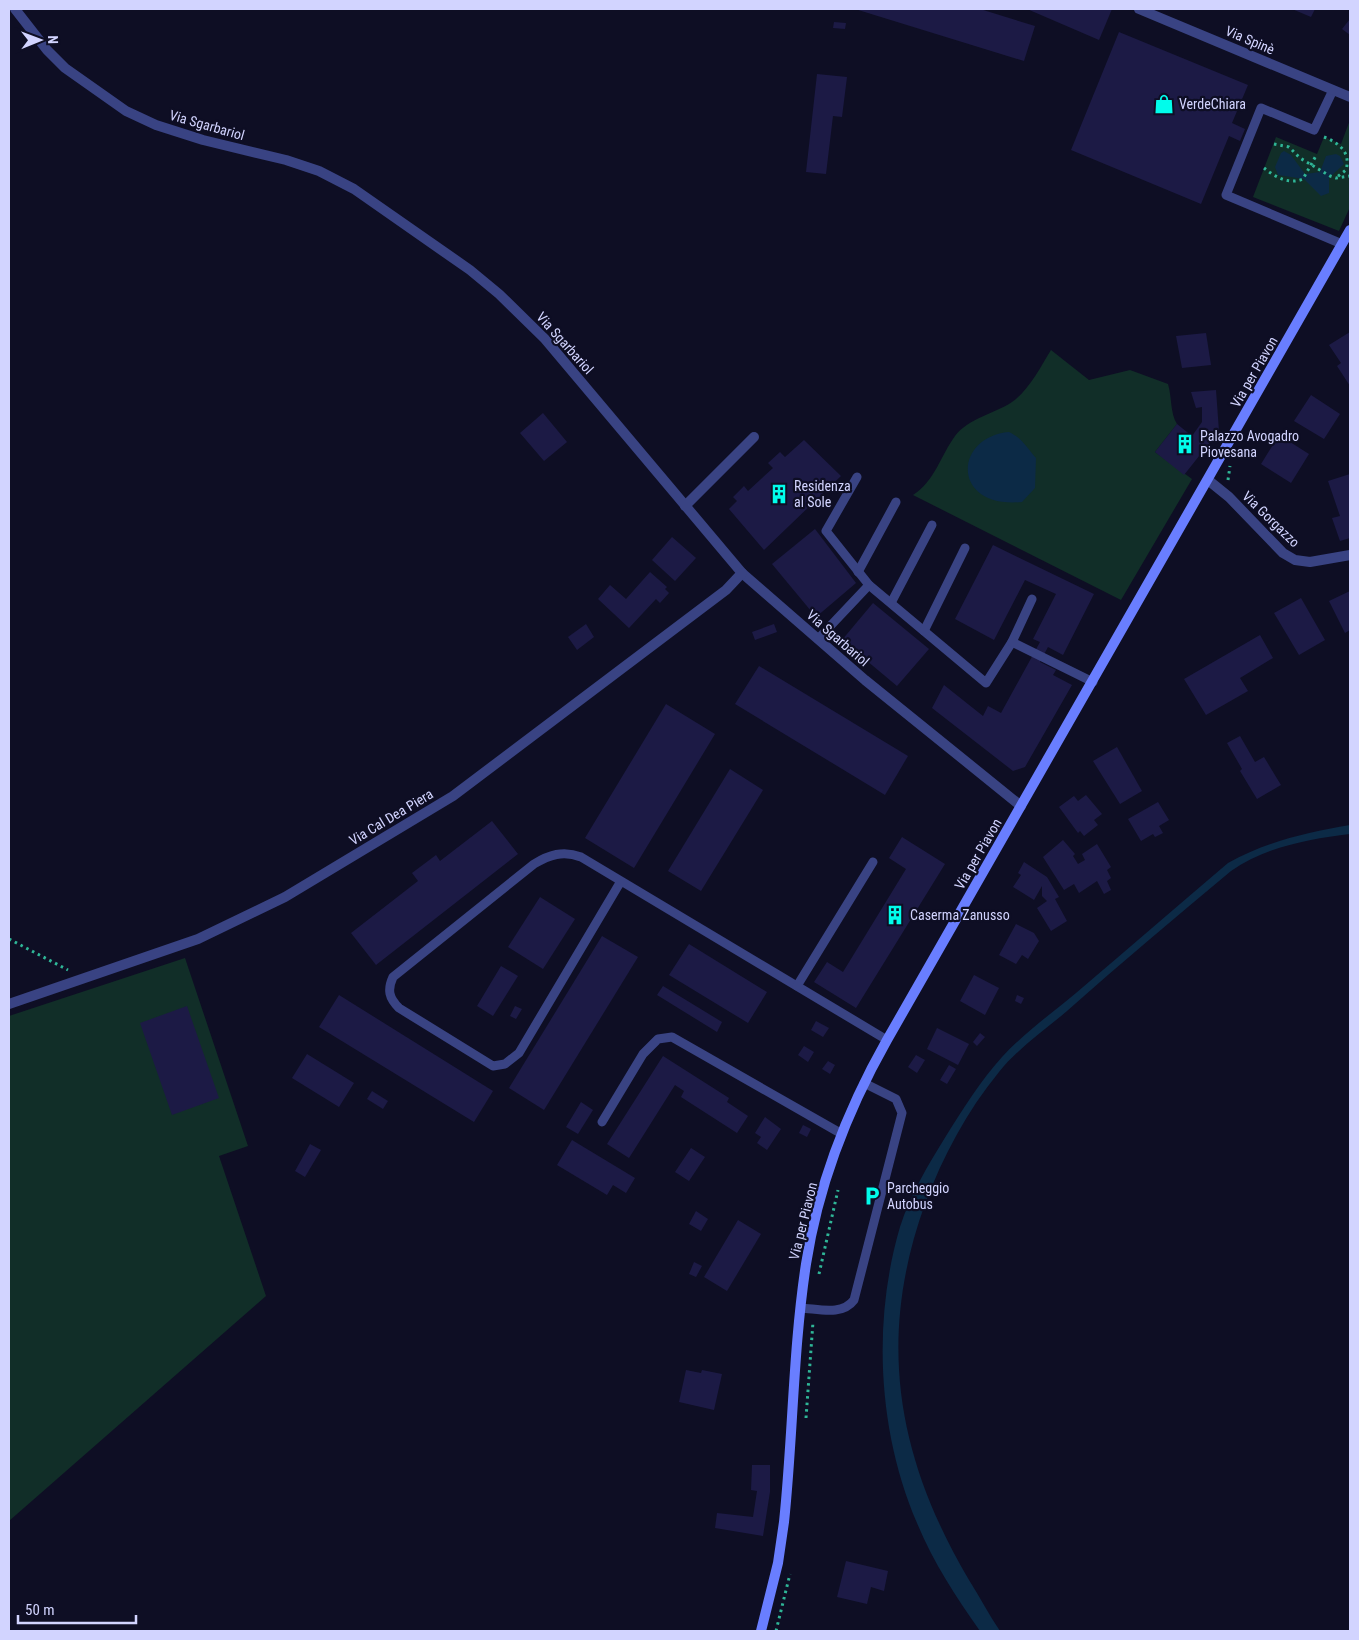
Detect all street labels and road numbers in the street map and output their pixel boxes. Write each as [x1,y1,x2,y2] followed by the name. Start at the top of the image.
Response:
[1223,23,1277,58] street label: Via Spinè
[168,107,246,143] street label: Via Sgarbariol
[533,309,597,377] street label: Via Sgarbariol
[1227,334,1281,410] street label: Via per Piavon
[1239,488,1303,550] street label: Via Gorgazzo
[804,607,872,669] street label: Via Sgarbariol
[346,786,436,848] street label: Via Cal Dea Piera
[951,816,1005,892] street label: Via per Piavon
[786,1181,820,1261] street label: Via per Piavon

